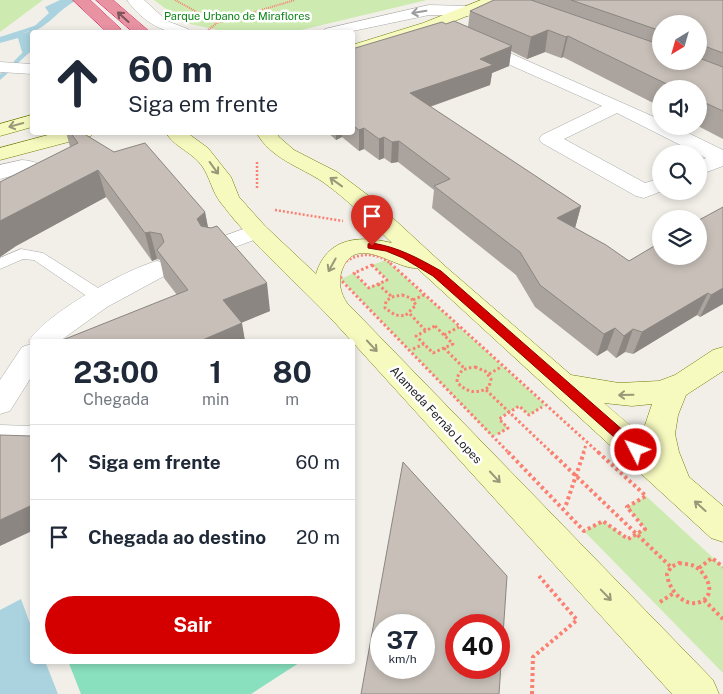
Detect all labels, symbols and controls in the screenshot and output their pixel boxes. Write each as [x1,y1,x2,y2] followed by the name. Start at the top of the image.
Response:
[412,7,428,17] one-way arrow
[164,10,310,22] park label: Parque Urbano de Miraflores
[116,11,129,23] one-way arrow
[652,15,708,70] north arrow
[652,15,707,265] map controls
[128,49,213,90] text: 60 m
[45,50,110,115] icon: ahead
[652,80,707,135] button: sound
[128,91,278,117] text: Siga em frente
[9,121,25,131] one-way arrow
[652,145,707,200] button: search
[209,161,219,175] one-way arrow
[329,177,343,187] one-way arrow
[351,195,393,246] pin
[358,202,386,230] icon: arrive
[652,210,707,265] button: layers
[327,257,337,271] one-way arrow
[366,339,378,352] one-way arrow
[73,354,159,390] text: 23:00
[209,354,222,390] text: 1
[272,354,312,390] text: 80
[387,364,485,466] street label: Alameda Fernão Lopes
[83,390,149,409] text: Chegada
[202,390,229,409] text: min
[285,390,299,409] text: m
[618,390,634,399] one-way arrow
[609,423,661,475] position arrow
[45,448,73,476] icon: ahead
[88,451,221,473] text: Siga em frente
[296,451,340,473] text: 60 m
[489,471,501,484] one-way arrow
[693,500,706,512] one-way arrow
[45,523,73,551] icon: arrive
[88,526,266,548] text: Chegada ao destino
[296,526,340,548] text: 20 m
[600,589,612,602] one-way arrow
[45,596,340,654] button: Sair
[445,614,510,679] speed limit sign: 40
[387,625,418,655] text: 37
[388,652,417,666] text: km/h

